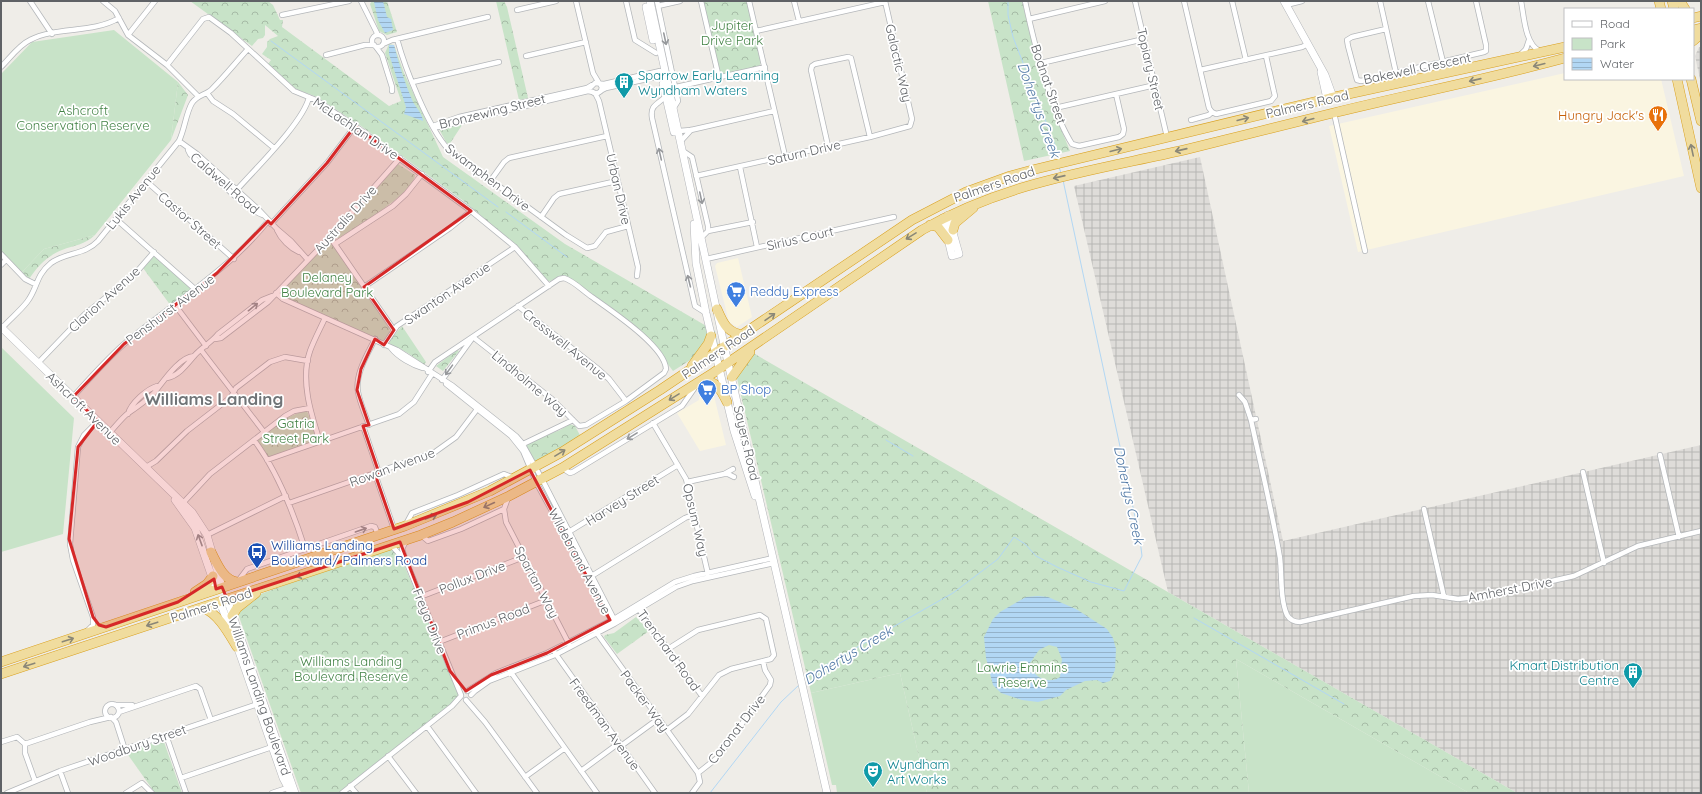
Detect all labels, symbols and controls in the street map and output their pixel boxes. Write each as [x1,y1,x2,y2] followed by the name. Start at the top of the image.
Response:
[1564,8,1694,80] legend
[1600,16,1630,31] text: Road
[701,17,763,48] park label: Jupiter Drive Park
[882,22,916,104] street label: Galactic Way
[1134,26,1168,112] street label: Topiary Street
[662,32,670,45] one-way arrow
[1600,36,1625,51] text: Park
[1028,42,1070,126] street label: Bodnat Street
[1362,49,1472,87] street label: Bakewell Crescent
[1600,56,1635,71] text: Water
[1013,60,1065,162] water label: Dohertys Creek
[1533,62,1546,70] one-way arrow
[638,67,779,98] place label: Sparrow Early Learning Wyndham Waters
[613,71,635,99] building icon: Sparrow Early Learning Wyndham Waters
[1469,77,1482,85] one-way arrow
[1264,87,1350,121] street label: Palmers Road
[437,90,547,132] street label: Bronzewing Street
[310,94,402,162] street label: McLachlan Drive
[16,102,150,133] park label: Ashcroft Conservation Reserve
[1647,104,1669,132] restaurant icon: Hungry Jack's
[1558,107,1644,123] place label: Hungry Jack's
[1236,115,1249,122] one-way arrow
[1301,116,1314,124] one-way arrow
[766,136,842,168] street label: Saturn Drive
[443,140,533,214] street label: Swamphen Drive
[1688,144,1696,157] one-way arrow
[1110,146,1123,153] one-way arrow
[1175,147,1188,155] one-way arrow
[655,148,663,161] one-way arrow
[187,149,263,217] street label: Caldwell Road
[603,152,635,226] street label: Urban Drive
[102,162,164,232] street label: Lukis Avenue
[951,163,1037,205] street label: Palmers Road
[1052,173,1065,181] one-way arrow
[310,182,380,256] street label: Australis Drive
[155,188,225,252] street label: Castor Street
[698,191,706,204] one-way arrow
[765,223,835,253] street label: Sirius Court
[905,233,917,241] one-way arrow
[401,258,493,328] street label: Swanton Avenue
[65,263,143,335] street label: Clarion Avenue
[281,269,373,300] park label: Delaney Boulevard Park
[123,270,217,348] street label: Penshurst Avenue
[684,275,692,288] one-way arrow
[725,280,747,308] supermarket icon: Reddy Express
[750,283,839,299] place label: Reddy Express
[247,303,258,311] one-way arrow
[520,305,610,383] street label: Cresswell Avenue
[765,313,776,321] one-way arrow
[678,322,758,382] street label: Palmers Road
[489,347,571,419] street label: Lindholme Way
[445,364,453,375] one-way arrow
[43,368,125,448] street label: Ashcroft Avenue
[696,378,718,406] supermarket icon: BP Shop
[721,381,771,397] place label: BP Shop
[145,388,283,409] district label: Williams Landing
[668,394,680,402] one-way arrow
[731,404,763,482] street label: Sayers Road
[263,415,329,446] park label: Gatria Street Park
[627,432,638,440] one-way arrow
[347,444,437,490] street label: Rowan Avenue
[1110,444,1149,547] water label: Dohertys Creek
[554,449,566,457] one-way arrow
[582,471,662,529] street label: Harvey Street
[680,482,712,558] street label: Opsum Way
[483,502,495,509] one-way arrow
[545,505,615,617] street label: Wildebrand Avenue
[424,512,436,520] one-way arrow
[354,526,367,533] one-way arrow
[195,534,203,546] one-way arrow
[271,537,427,568] place label: Williams Landing Boulevard/ Palmers Road
[246,541,268,569] bus stop icon: Williams Landing Boulevard/ Palmers Road
[511,543,563,621] street label: Spartan Way
[436,557,508,597] street label: Pollux Drive
[296,571,308,579] one-way arrow
[1467,573,1553,605] street label: Amherst Drive
[168,584,254,626] street label: Palmers Road
[410,586,450,656] street label: Freya Drive
[454,600,532,642] street label: Primus Road
[634,606,704,694] street label: Trenchard Road
[225,615,295,777] street label: Williams Landing Boulevard
[146,621,159,628] one-way arrow
[800,621,897,689] water label: Dohertys Creek
[61,636,74,643] one-way arrow
[294,653,408,684] park label: Williams Landing Boulevard Reserve
[1509,657,1619,688] place label: Kmart Distribution Centre
[977,659,1067,690] park label: Lawrie Emmins Reserve
[1622,661,1644,689] building icon: Kmart Distribution Centre
[23,662,36,669] one-way arrow
[617,667,673,735] street label: Packer Way
[566,675,644,773] street label: Freedman Avenue
[704,691,768,767] street label: Coronat Drive
[86,721,188,769] street label: Woodbury Street
[887,756,949,787] place label: Wyndham Art Works
[862,760,884,788] theatre icon: Wyndham Art Works

